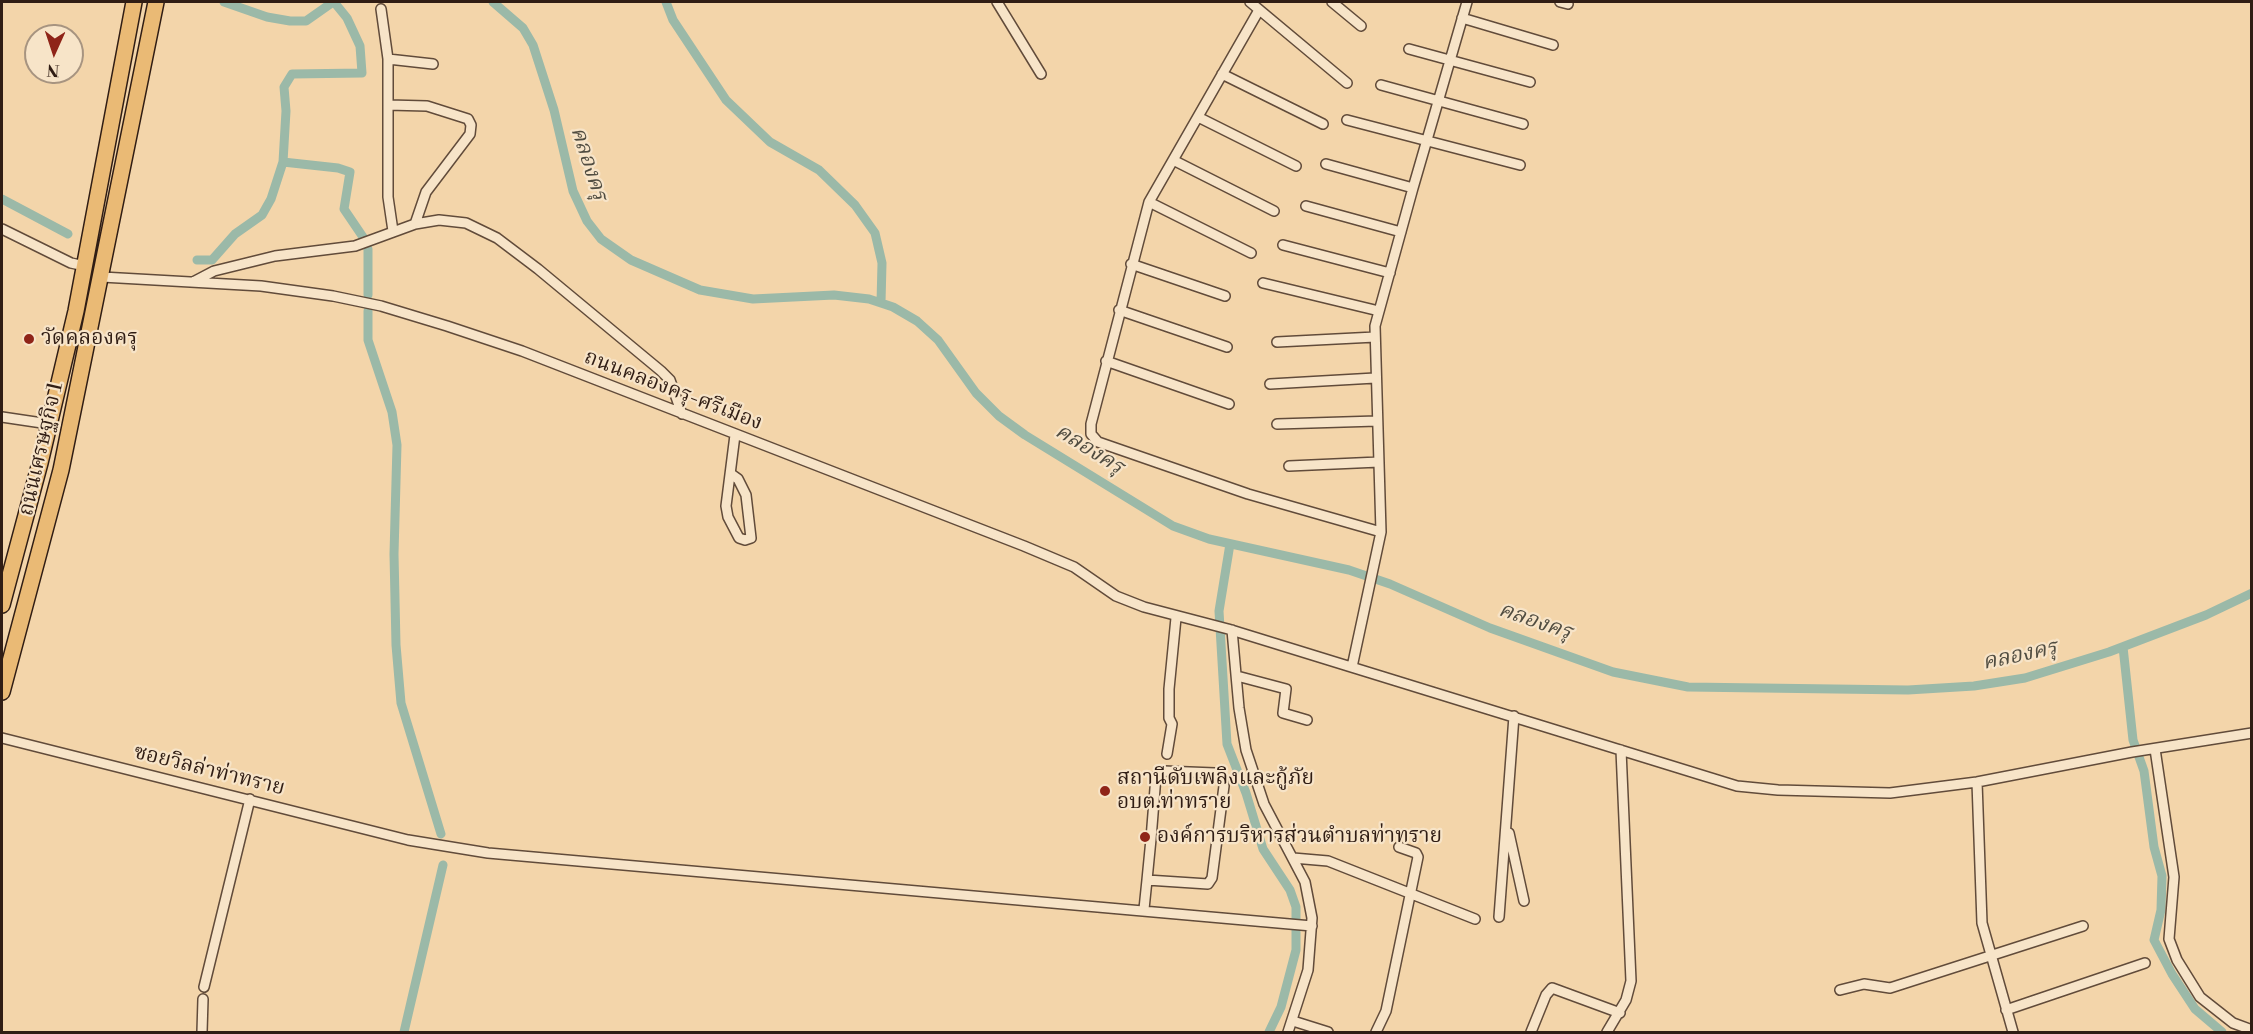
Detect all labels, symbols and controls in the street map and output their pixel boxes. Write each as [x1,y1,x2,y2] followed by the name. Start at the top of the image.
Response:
[24,24,84,84] north arrow
[46,60,60,80] text: N
[564,124,612,204] water label: คลองครุ
[41,326,138,352] place label: วัดคลองครุ
[22,332,36,346] marker: วัดคลองครุ
[580,345,766,437] street label: ถนนคลองครุ-ศรีเมือง
[14,380,70,518] street label: ถนนเศรษฐกิจ 1
[1050,419,1128,481] water label: คลองครุ
[1495,597,1575,647] water label: คลองครุ
[1980,635,2060,677] water label: คลองครุ
[131,740,287,802] street label: ซอยวิลล่าท่าทราย
[1117,766,1314,816] place label: สถานีดับเพลิงและกู้ภัย อบต.ท่าทราย
[1098,784,1112,798] marker: สถานีดับเพลิงและกู้ภัย อบต.ท่าทราย
[1157,824,1442,850] place label: องค์การบริหารส่วนตำบลท่าทราย
[1138,830,1152,844] marker: องค์การบริหารส่วนตำบลท่าทราย

